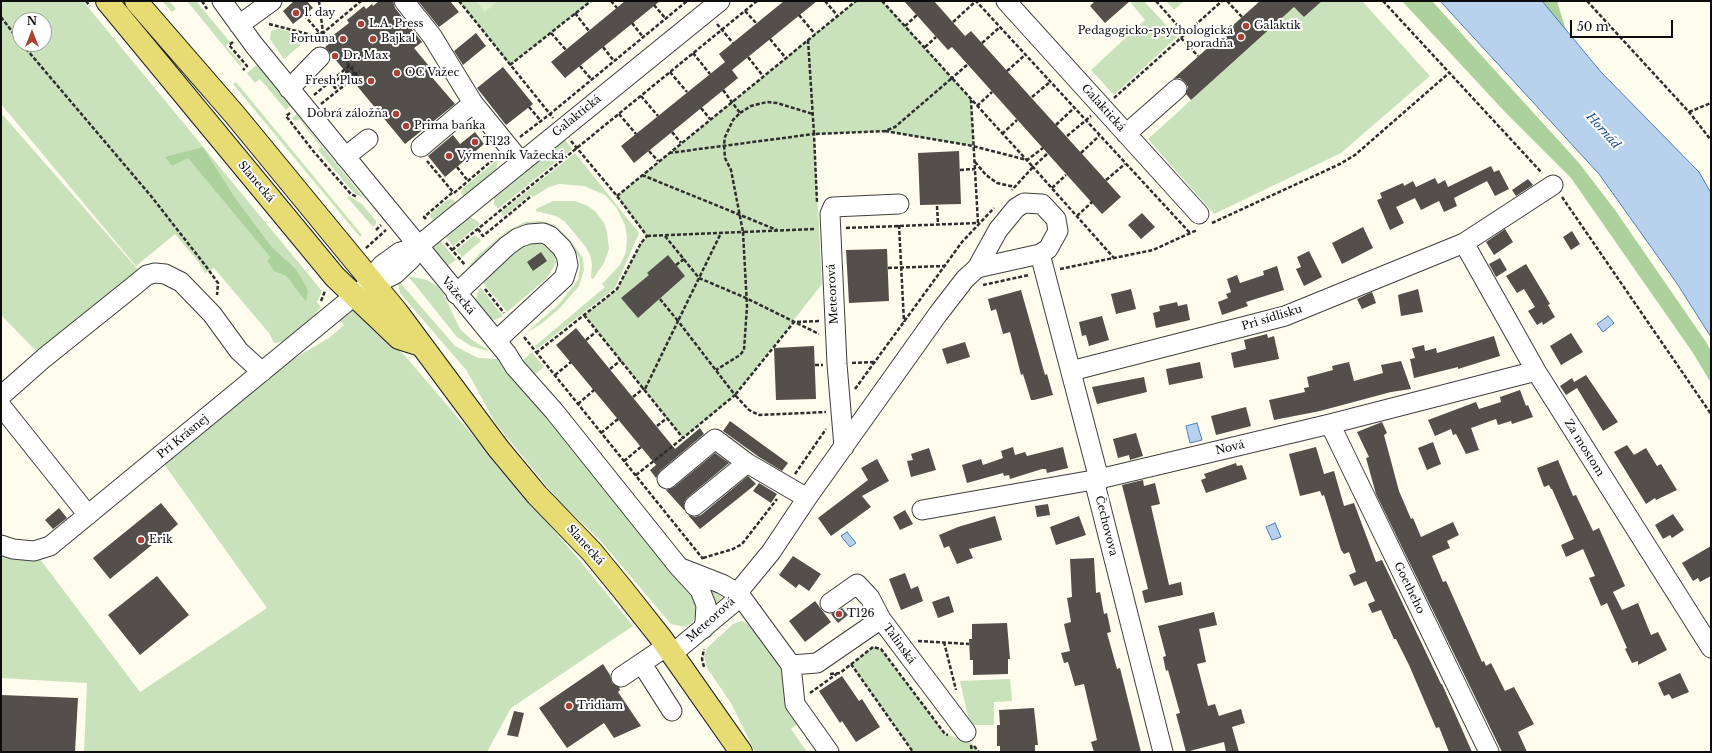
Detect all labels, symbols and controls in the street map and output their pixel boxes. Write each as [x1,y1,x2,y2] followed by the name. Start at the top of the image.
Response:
[304,6,335,20] place label: 1. day
[291,8,301,18] marker: 1. day
[12,12,52,52] north arrow
[1572,12,1675,38] scale bar
[27,14,37,28] text: N
[369,17,423,31] place label: L.A. Press
[356,19,366,29] marker: L.A. Press
[1254,19,1301,33] place label: Galaktik
[1577,19,1609,34] text: 50 m
[1241,21,1251,31] marker: Galaktik
[1078,24,1233,50] place label: Pedagogicko-psychologická poradňa
[290,32,335,46] place label: Fortuna
[381,32,415,46] place label: Bajkal
[1236,32,1246,42] marker: Pedagogicko-psychologická poradňa
[338,34,348,44] marker: Fortuna
[368,34,378,44] marker: Bajkal
[343,49,388,63] place label: Dr. Max
[330,51,340,61] marker: Dr. Max
[405,66,459,80] place label: OC Važec
[392,68,402,78] marker: OC Važec
[305,74,363,88] place label: Fresh Plus
[366,76,376,86] marker: Fresh Plus
[1078,82,1128,134] street label: Galaktická
[550,92,604,140] street label: Galaktická
[307,107,388,121] place label: Dobrá záložňa
[391,109,401,119] marker: Dobrá záložňa
[1583,110,1623,152] water label: Hornád
[414,119,485,133] place label: Prima banka
[401,121,411,131] marker: Prima banka
[483,135,510,149] place label: T123
[470,137,480,147] marker: T123
[457,149,564,163] place label: Výmenník Važecká
[444,151,454,161] marker: Výmenník Važecká
[235,159,277,205] street label: Slanecká
[825,263,841,325] street label: Meteorová
[439,275,477,317] street label: Važecká
[1240,303,1304,333] street label: Pri sídlisku
[155,412,211,462] street label: Pri Krásnej
[1561,417,1607,479] street label: Za mostom
[1214,438,1246,458] street label: Nová
[1092,494,1120,558] street label: Čechovova
[564,522,606,568] street label: Slanecká
[149,533,173,547] place label: Erik
[136,535,146,545] marker: Erik
[1391,560,1427,616] street label: Goetheho
[684,595,738,645] street label: Meteorová
[847,607,875,621] place label: T126
[834,609,844,619] marker: T126
[880,621,918,667] street label: Talinská
[577,699,623,713] place label: Tridiam
[564,701,574,711] marker: Tridiam

